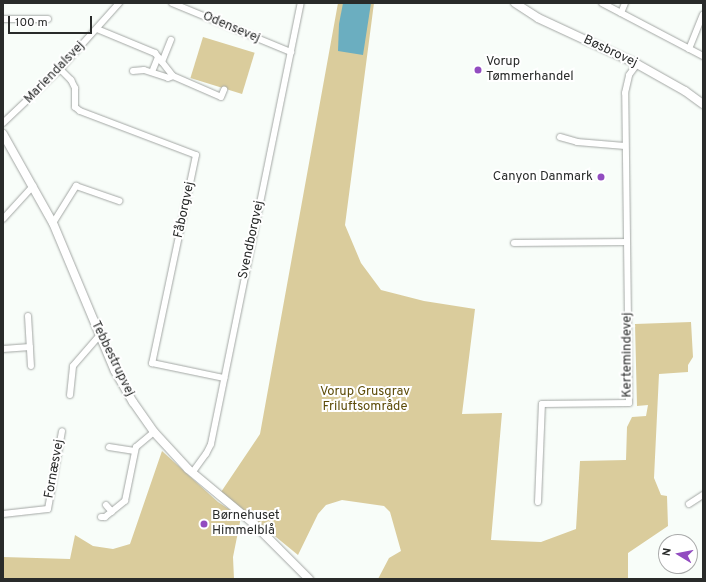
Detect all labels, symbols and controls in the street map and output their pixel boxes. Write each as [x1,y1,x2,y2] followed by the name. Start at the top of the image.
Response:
[10,8,94,34] scale bar
[200,9,262,47] street label: Odensevej
[15,15,48,31] text: 100 m
[580,33,640,71] street label: Bøsbrovej
[21,39,89,107] street label: Mariendalsvej
[486,55,574,86] place label: Vorup Tømmerhandel
[473,65,483,75] marker: Vorup Tømmerhandel
[493,169,593,185] place label: Canyon Danmark
[596,172,606,182] marker: Canyon Danmark
[171,180,199,240] street label: Fåborgvej
[236,199,268,281] street label: Svendborgvej
[620,312,636,398] street label: Kertemindevej
[87,319,137,399] street label: Tebbestrupvej
[320,385,410,416] park label: Vorup Grusgrav Friluftsområde
[42,438,68,500] street label: Fornæsvej
[212,509,280,540] place label: Børnehuset Himmelblå
[199,519,209,529] marker: Børnehuset Himmelblå
[658,534,698,574] north arrow
[660,547,675,557] text: N

